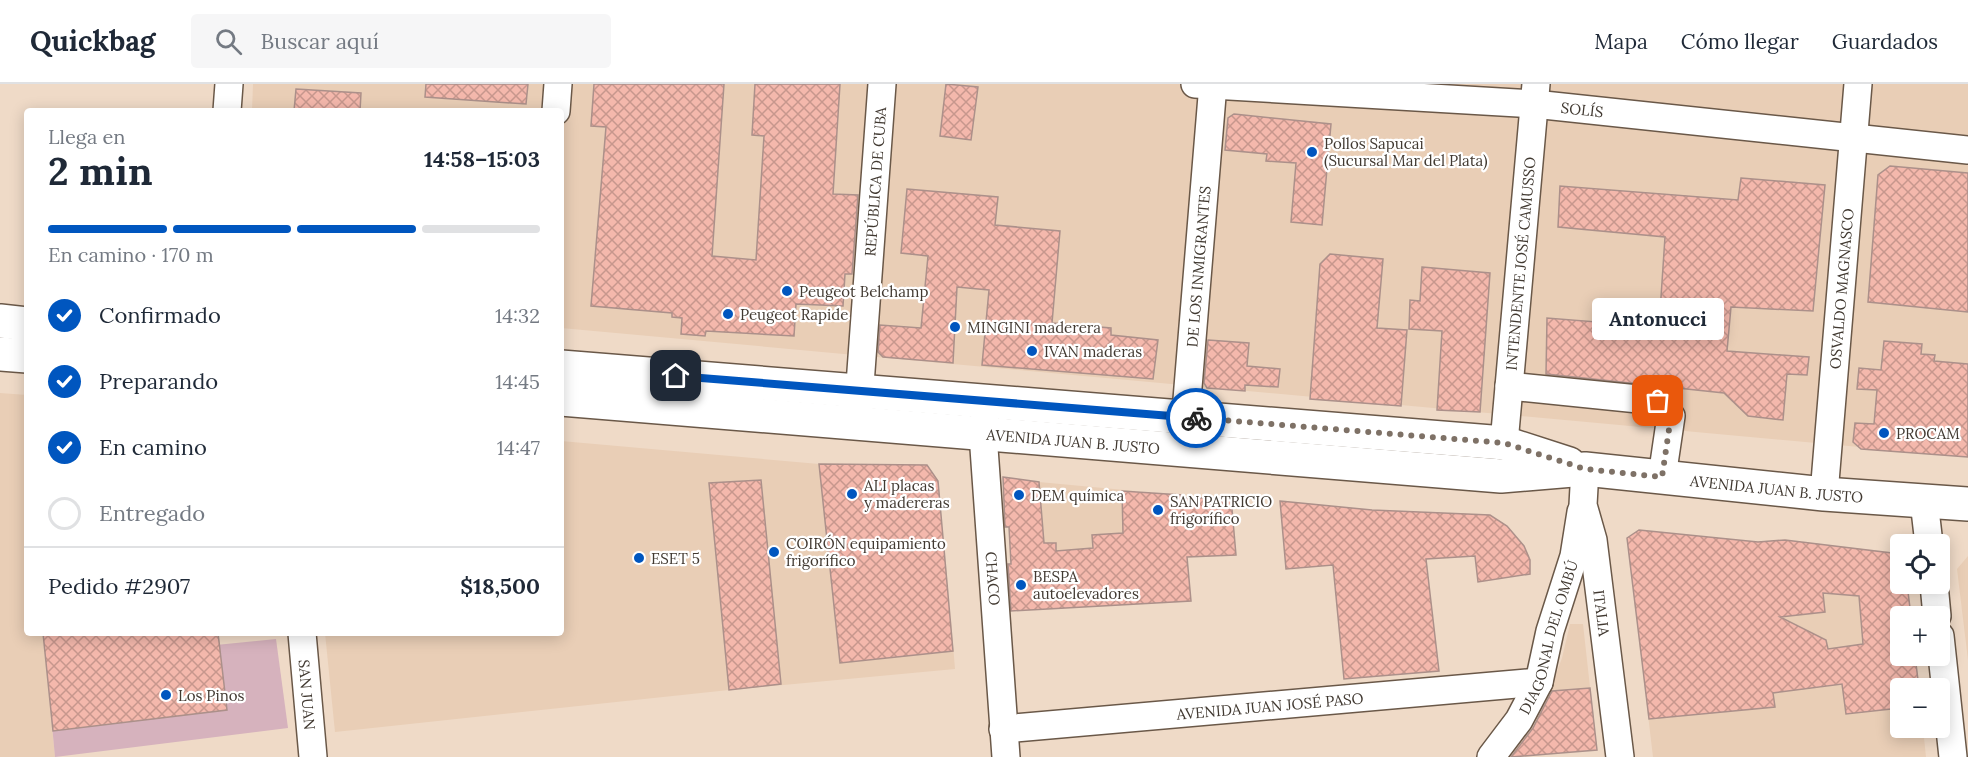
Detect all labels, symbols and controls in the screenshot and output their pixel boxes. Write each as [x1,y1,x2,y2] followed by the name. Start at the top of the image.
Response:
[191,14,611,68] search box
[30,23,155,59] text: Quickbag
[212,25,245,58] icon: search
[260,27,379,55] text: Buscar aquí
[1594,28,1648,55] text: Mapa
[1681,28,1799,55] text: Cómo llegar
[1832,28,1938,55] text: Guardados
[1560,97,1604,121] street label: SOLÍS
[860,106,890,257] street label: REPÚBLICA DE CUBA
[48,124,125,149] text: Llega en
[1324,134,1488,171] place label: Pollos Sapucai (Sucursal Mar del Plata)
[424,145,540,173] text: 14:58–15:03
[1305,145,1319,159] marker: Pollos Sapucai (Sucursal Mar del Plata)
[48,146,153,196] text: 2 min
[1501,156,1539,371] street label: INTENDENTE JOSÉ CAMUSSO
[1182,185,1214,348] street label: DE LOS INMIGRANTES
[1825,208,1857,370] street label: OSVALDO MAGNASCO
[48,242,214,267] text: En camino · 170 m
[799,282,928,301] place label: Peugeot Belchamp
[780,284,794,298] marker: Peugeot Belchamp
[48,299,81,332] icon: check
[1592,299,1724,341] callout: Antonucci
[99,301,221,329] text: Confirmado
[495,303,540,328] text: 14:32
[740,305,848,324] place label: Peugeot Rapide
[1609,306,1707,331] text: Antonucci
[721,307,735,321] marker: Peugeot Rapide
[967,318,1101,337] place label: MINGINI maderera
[948,320,962,334] marker: MINGINI maderera
[1044,342,1142,361] place label: IVAN maderas
[1025,344,1039,358] marker: IVAN maderas
[650,350,701,401] pin
[659,359,692,392] icon: home
[48,365,81,398] icon: check
[99,367,218,395] text: Preparando
[495,369,540,394] text: 14:45
[1632,375,1683,426] pin
[1641,384,1674,417] icon: bag
[1166,388,1226,448] courier
[1180,402,1213,435] icon: bike
[985,424,1161,458] street label: AVENIDA JUAN B. JUSTO
[1896,424,1960,443] place label: PROCAM
[1877,426,1891,440] marker: PROCAM
[48,431,81,464] icon: check
[99,433,207,461] text: En camino
[497,435,540,460] text: 14:47
[1688,470,1864,506] street label: AVENIDA JUAN B. JUSTO
[863,476,950,512] place label: ALI placas y madereras
[1031,486,1124,505] place label: DEM química
[845,487,859,501] marker: ALI placas y madereras
[1012,488,1026,502] marker: DEM química
[1170,492,1272,528] place label: SAN PATRICIO frigorífico
[99,499,205,527] text: Entregado
[1151,503,1165,517] marker: SAN PATRICIO frigorífico
[786,534,946,570] place label: COIRÓN equipamiento frigorífico
[1890,534,1950,738] map controls
[1890,534,1950,594] button: locate
[767,545,781,559] marker: COIRÓN equipamiento frigorífico
[651,549,700,568] place label: ESET 5
[632,551,646,565] marker: ESET 5
[982,551,1005,606] street label: CHACO
[1514,558,1582,717] street label: DIAGONAL DEL OMBÚ
[1033,567,1139,603] place label: BESPA autoelevadores
[48,572,190,600] text: Pedido #2907
[460,572,540,600] text: $18,500
[1014,578,1028,592] marker: BESPA autoelevadores
[1590,589,1614,638] street label: ITALIA
[1890,606,1950,666] button: +
[295,659,320,731] street label: SAN JUAN
[1890,678,1950,738] button: −
[178,686,245,705] place label: Los Pinos
[159,688,173,702] marker: Los Pinos
[1175,688,1364,723] street label: AVENIDA JUAN JOSÉ PASO

